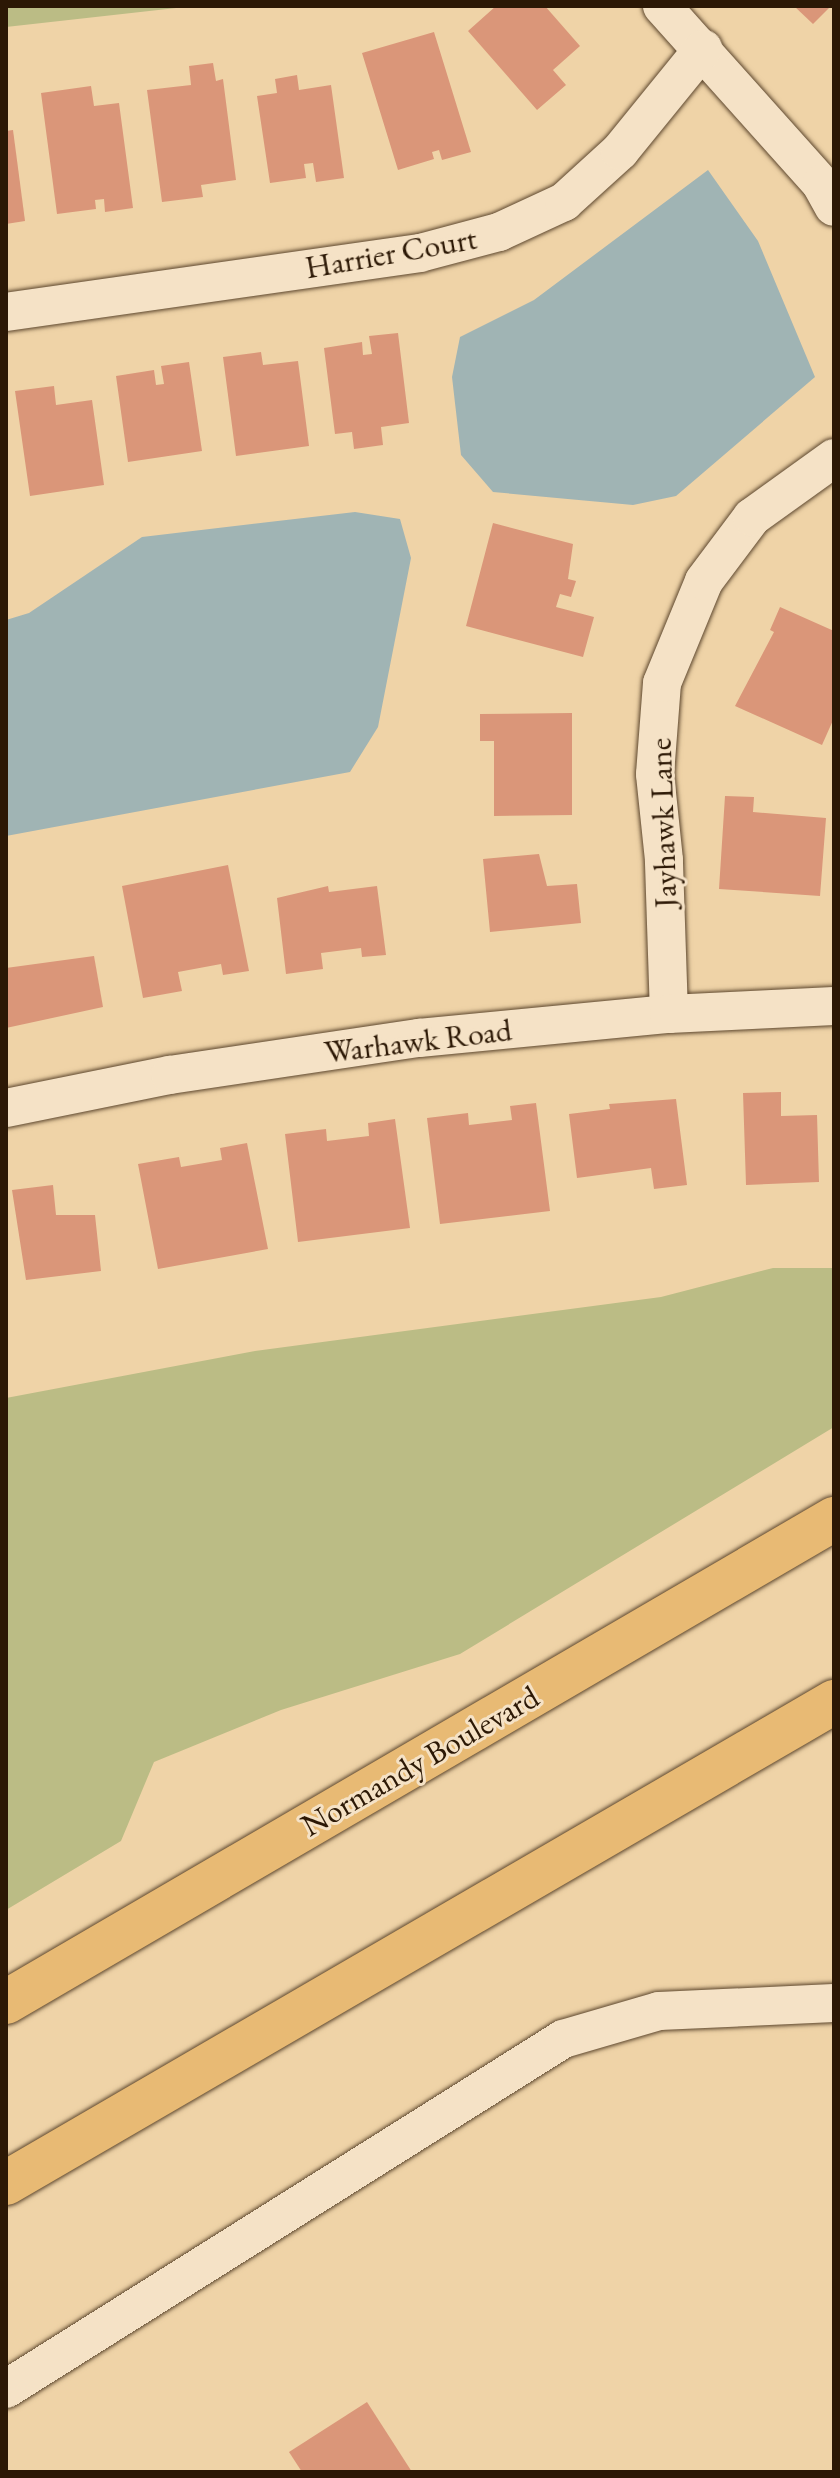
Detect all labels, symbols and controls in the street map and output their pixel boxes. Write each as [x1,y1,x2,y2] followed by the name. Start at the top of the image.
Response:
[302,219,480,287] street label: Harrier Court
[641,737,685,909] street label: Jayhawk Lane
[322,1010,514,1072] street label: Warhawk Road
[294,1677,546,1845] street label: Normandy Boulevard

